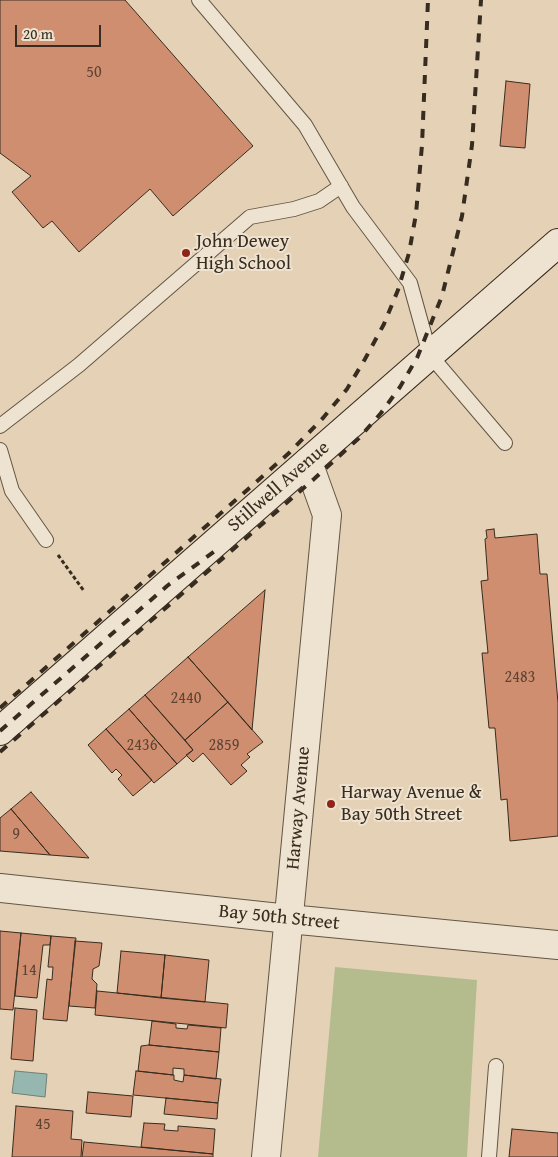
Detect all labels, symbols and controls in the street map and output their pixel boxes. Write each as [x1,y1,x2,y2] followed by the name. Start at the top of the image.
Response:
[18,15,104,47] scale bar
[23,23,53,44] text: 20 m
[86,63,102,83] house number: 50
[196,231,291,275] place label: John Dewey High School
[180,247,192,259] marker: John Dewey High School
[224,437,334,537] street label: Stillwell Avenue
[505,668,535,688] house number: 2483
[171,689,201,709] house number: 2440
[127,736,157,756] house number: 2436
[209,736,239,756] house number: 2859
[282,745,316,871] street label: Harway Avenue
[341,782,482,826] place label: Harway Avenue & Bay 50th Street
[325,798,337,810] marker: Harway Avenue & Bay 50th Street
[12,825,20,845] house number: 9
[217,900,341,936] street label: Bay 50th Street
[21,961,37,981] house number: 14
[35,1115,51,1135] house number: 45

